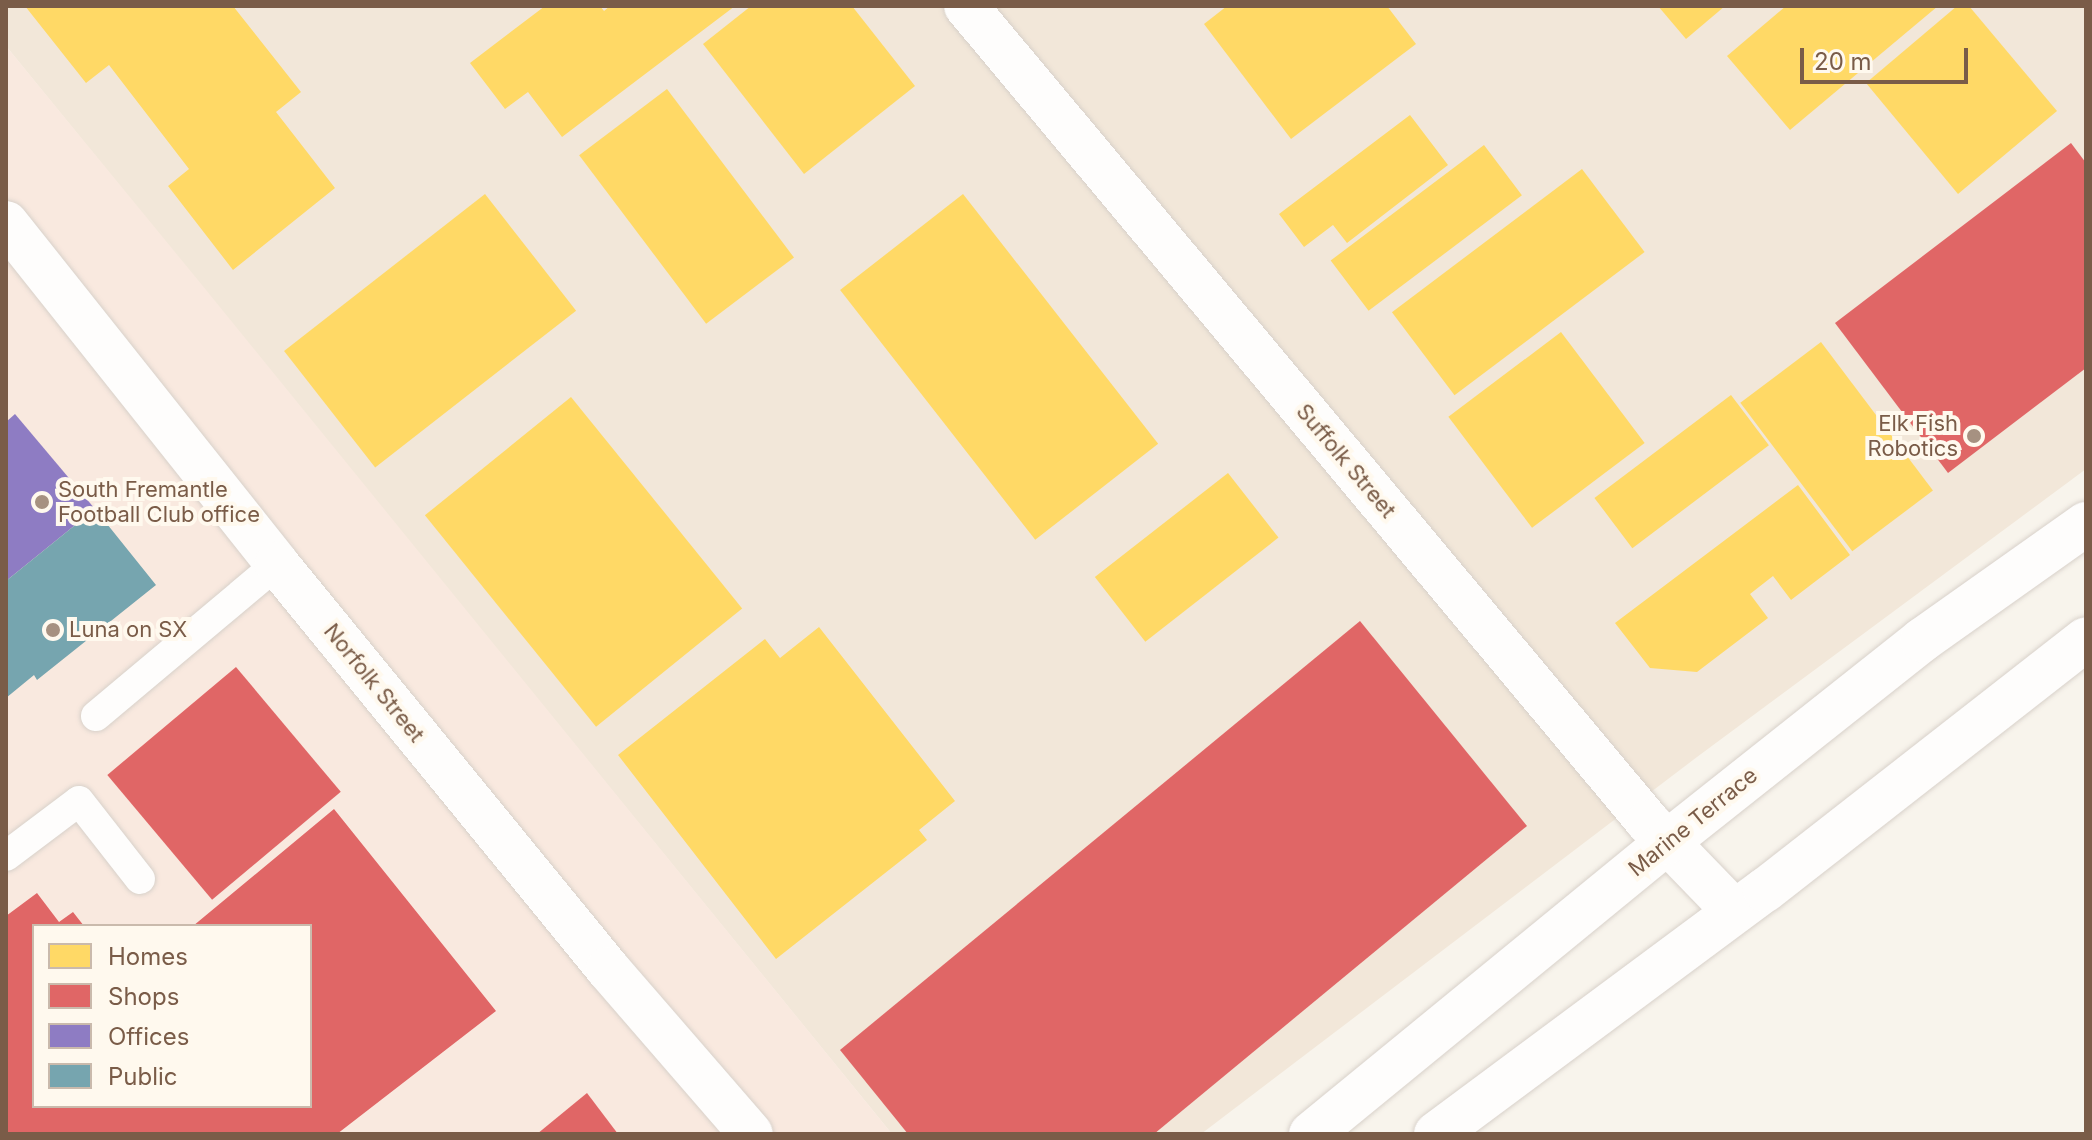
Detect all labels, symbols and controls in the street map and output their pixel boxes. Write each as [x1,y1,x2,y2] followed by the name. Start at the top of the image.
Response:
[1804,32,1972,82] scale bar
[1814,47,1872,76] text: 20 m
[1291,399,1401,523] street label: Suffolk Street
[1868,410,1958,462] place label: Elk Fish Robotics
[1965,427,1983,445] marker: Elk Fish Robotics
[58,476,260,528] place label: South Fremantle Football Club office
[33,493,51,511] marker: South Fremantle Football Club office
[69,617,187,643] place label: Luna on SX
[318,618,430,748] street label: Norfolk Street
[44,621,62,639] marker: Luna on SX
[1623,762,1763,882] street label: Marine Terrace
[32,924,312,1108] legend
[108,942,188,971] text: Homes
[108,982,179,1011] text: Shops
[108,1022,189,1051] text: Offices
[108,1062,178,1091] text: Public

